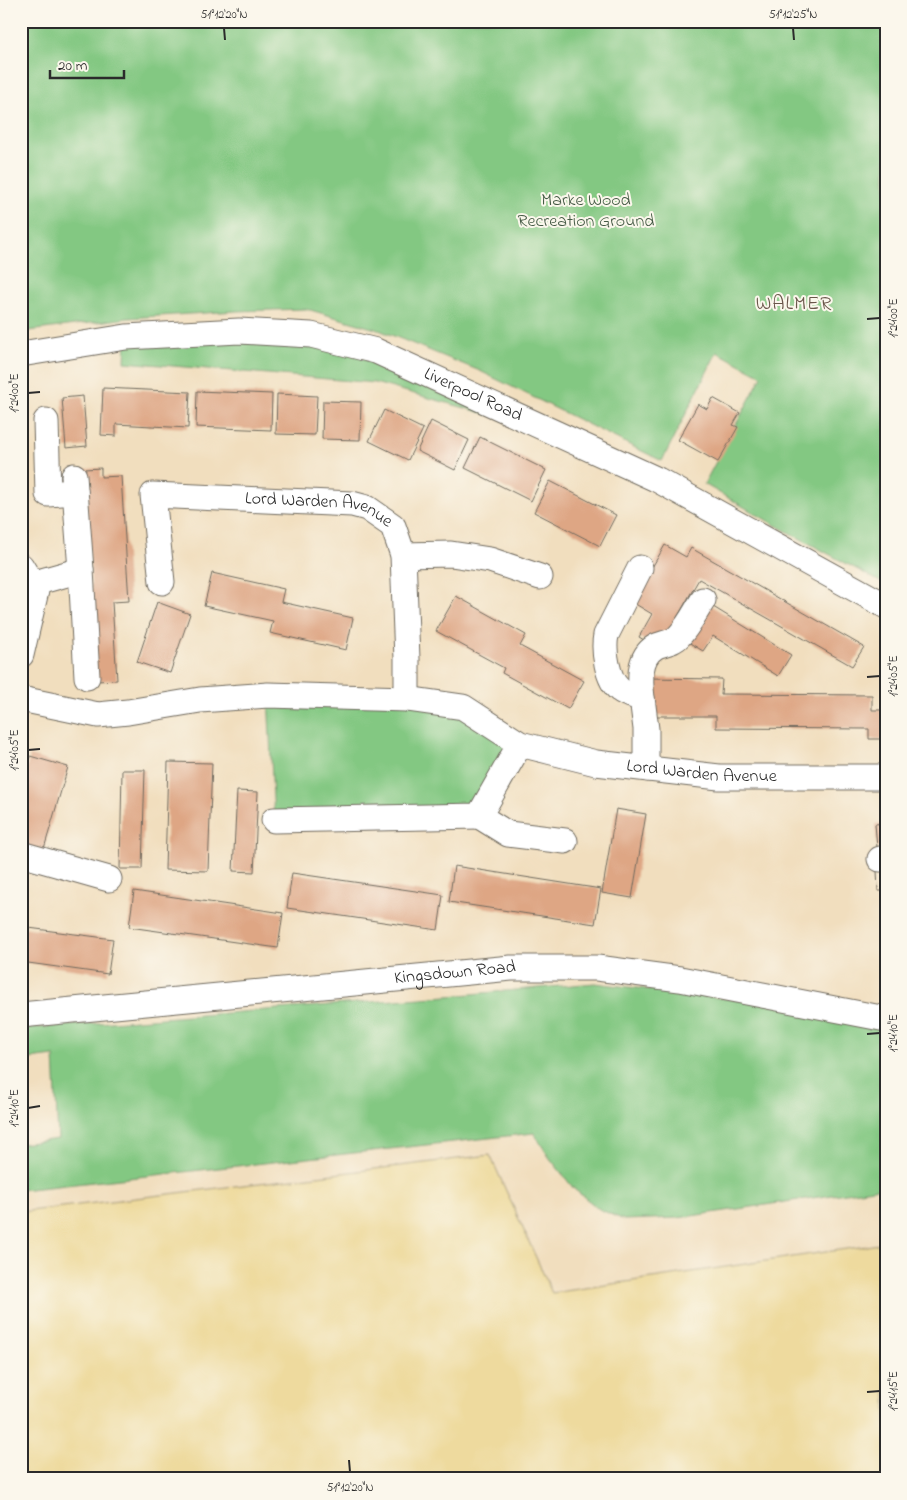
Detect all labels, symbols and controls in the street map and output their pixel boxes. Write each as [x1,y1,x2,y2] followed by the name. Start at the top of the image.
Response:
[201,6,248,24] text: 51°12'20"N
[769,6,817,24] text: 51°12'25"N
[50,48,124,80] scale bar
[58,55,88,77] text: 20 m
[518,188,654,235] park label: Marke Wood Recreation Ground
[756,290,832,319] district label: WALMER
[885,298,903,338] text: 1°24'00"E
[419,361,526,429] street label: Liverpool Road
[6,373,24,413] text: 1°24'00"E
[244,486,398,535] street label: Lord Warden Avenue
[885,655,903,697] text: 1°24'05"E
[6,729,24,771] text: 1°24'05"E
[625,754,778,790] street label: Lord Warden Avenue
[393,955,517,992] street label: Kingsdown Road
[885,1014,903,1052] text: 1°24'10"E
[6,1089,24,1127] text: 1°24'10"E
[885,1371,903,1411] text: 1°24'15"E
[327,1479,374,1497] text: 51°12'20"N

